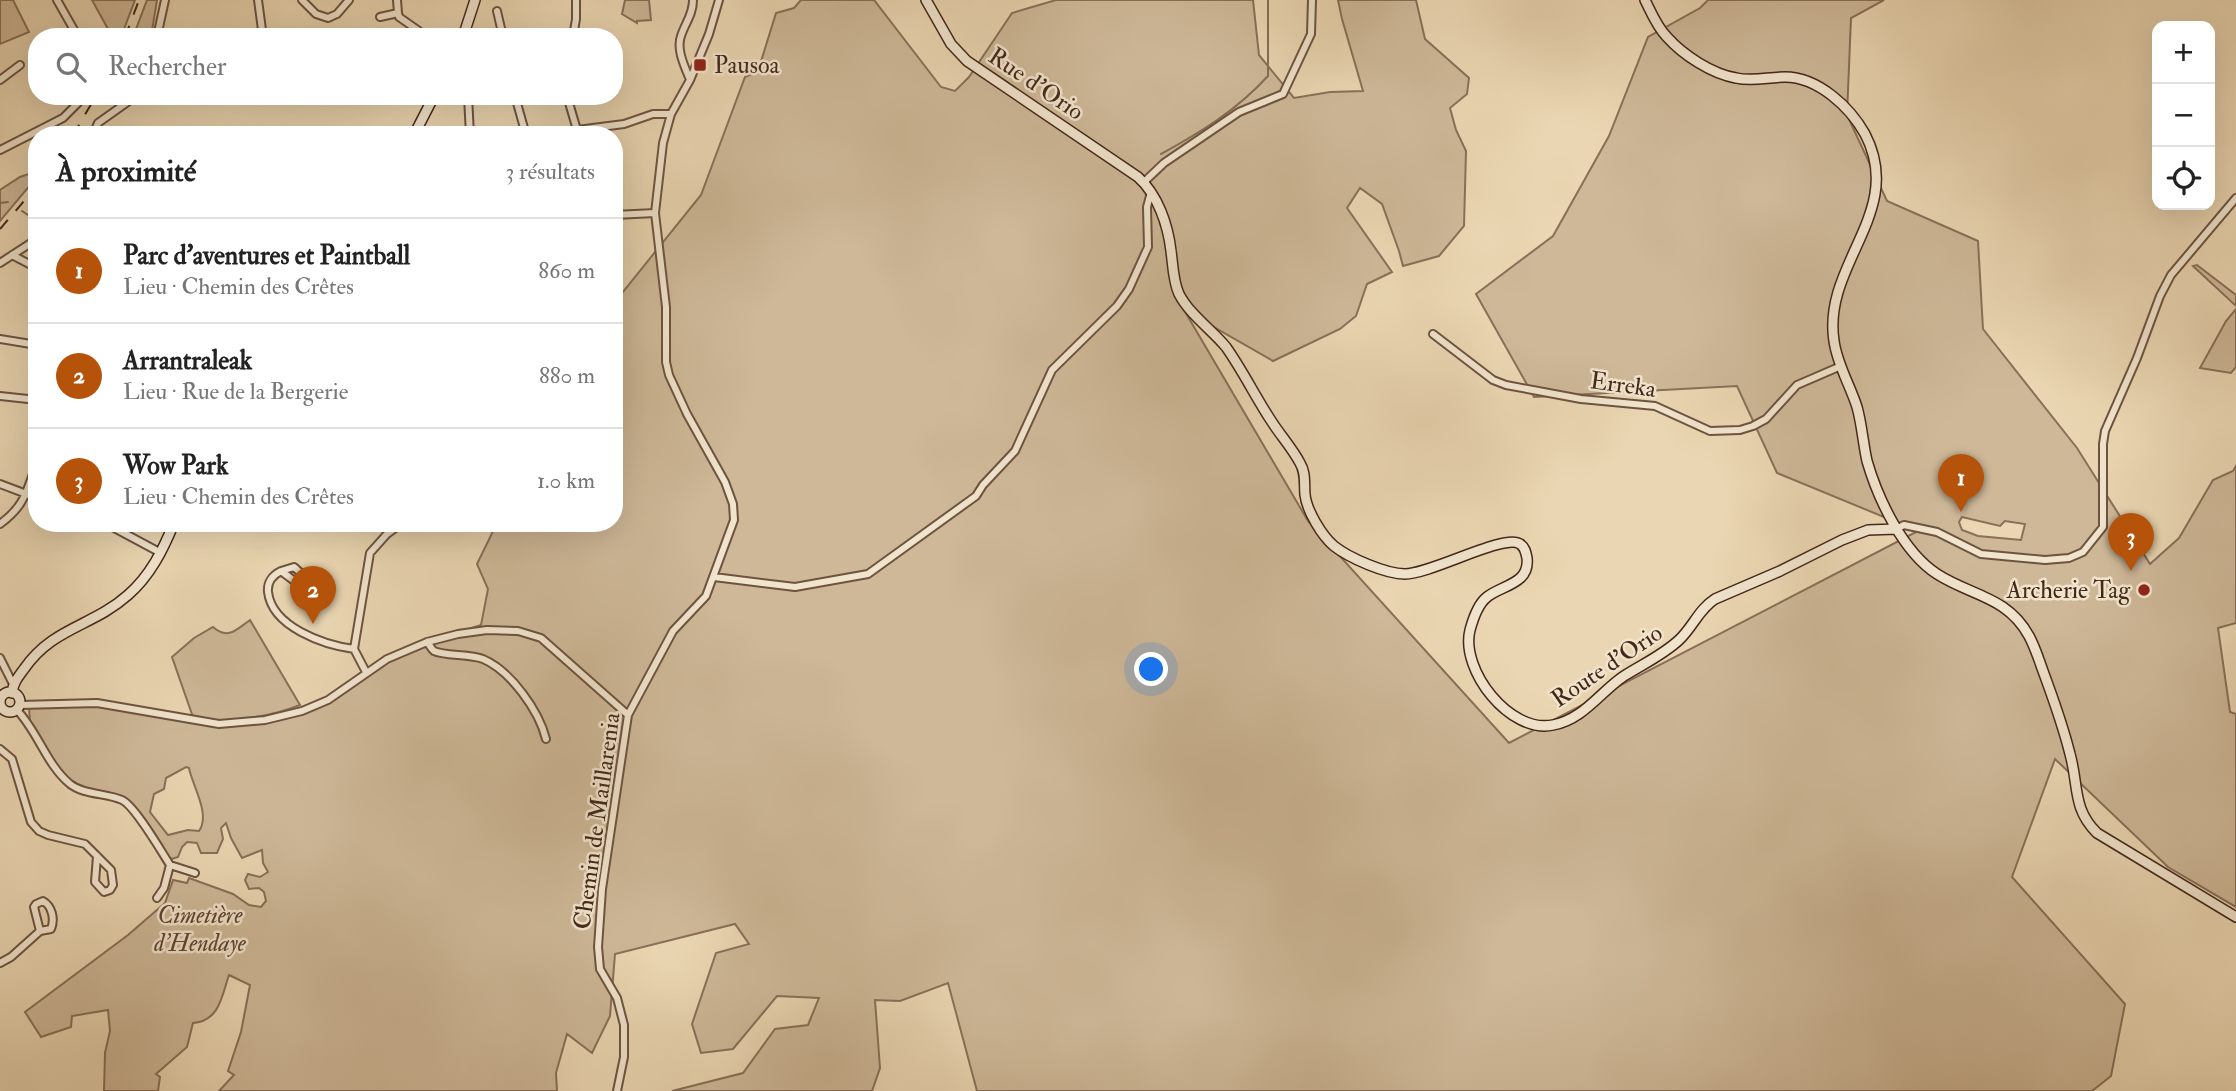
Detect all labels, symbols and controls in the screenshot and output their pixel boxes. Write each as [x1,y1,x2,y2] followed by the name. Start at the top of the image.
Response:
[2152,21,2215,210] map controls
[2152,21,2215,84] button: +
[28,28,623,105] search box
[982,41,1090,127] street label: Rue d'Orio
[52,48,90,86] icon: search
[714,50,781,81] place label: Pausoa
[108,51,227,83] text: Rechercher
[692,57,708,73] marker: Pausoa
[2152,84,2215,147] button: −
[2152,147,2215,210] button: locate
[56,153,196,190] text: À proximité
[505,157,595,186] text: 3 résultats
[123,240,410,272] text: Parc d'aventures et Paintball
[75,256,83,285] text: 1
[538,256,595,285] text: 860 m
[123,272,354,301] text: Lieu · Chemin des Crêtes
[123,345,252,377] text: Arrantraleak
[73,361,85,390] text: 2
[539,361,595,390] text: 880 m
[1588,365,1659,405] street label: Erreka
[123,377,348,406] text: Lieu · Rue de la Bergerie
[123,450,228,482] text: Wow Park
[1938,454,1984,512] pin: 1
[75,466,83,495] text: 3
[537,466,595,495] text: 1.0 km
[123,482,354,511] text: Lieu · Chemin des Crêtes
[2108,513,2154,571] pin: 3
[290,566,336,624] pin: 2
[2005,575,2131,606] place label: Archerie Tag
[2136,582,2152,598] marker: Archerie Tag
[1545,617,1669,715] street label: Route d'Orio
[1134,652,1168,686] your location
[566,710,628,931] street label: Chemin de Maillarenia
[153,900,247,959] park label: Cimetière d'Hendaye

